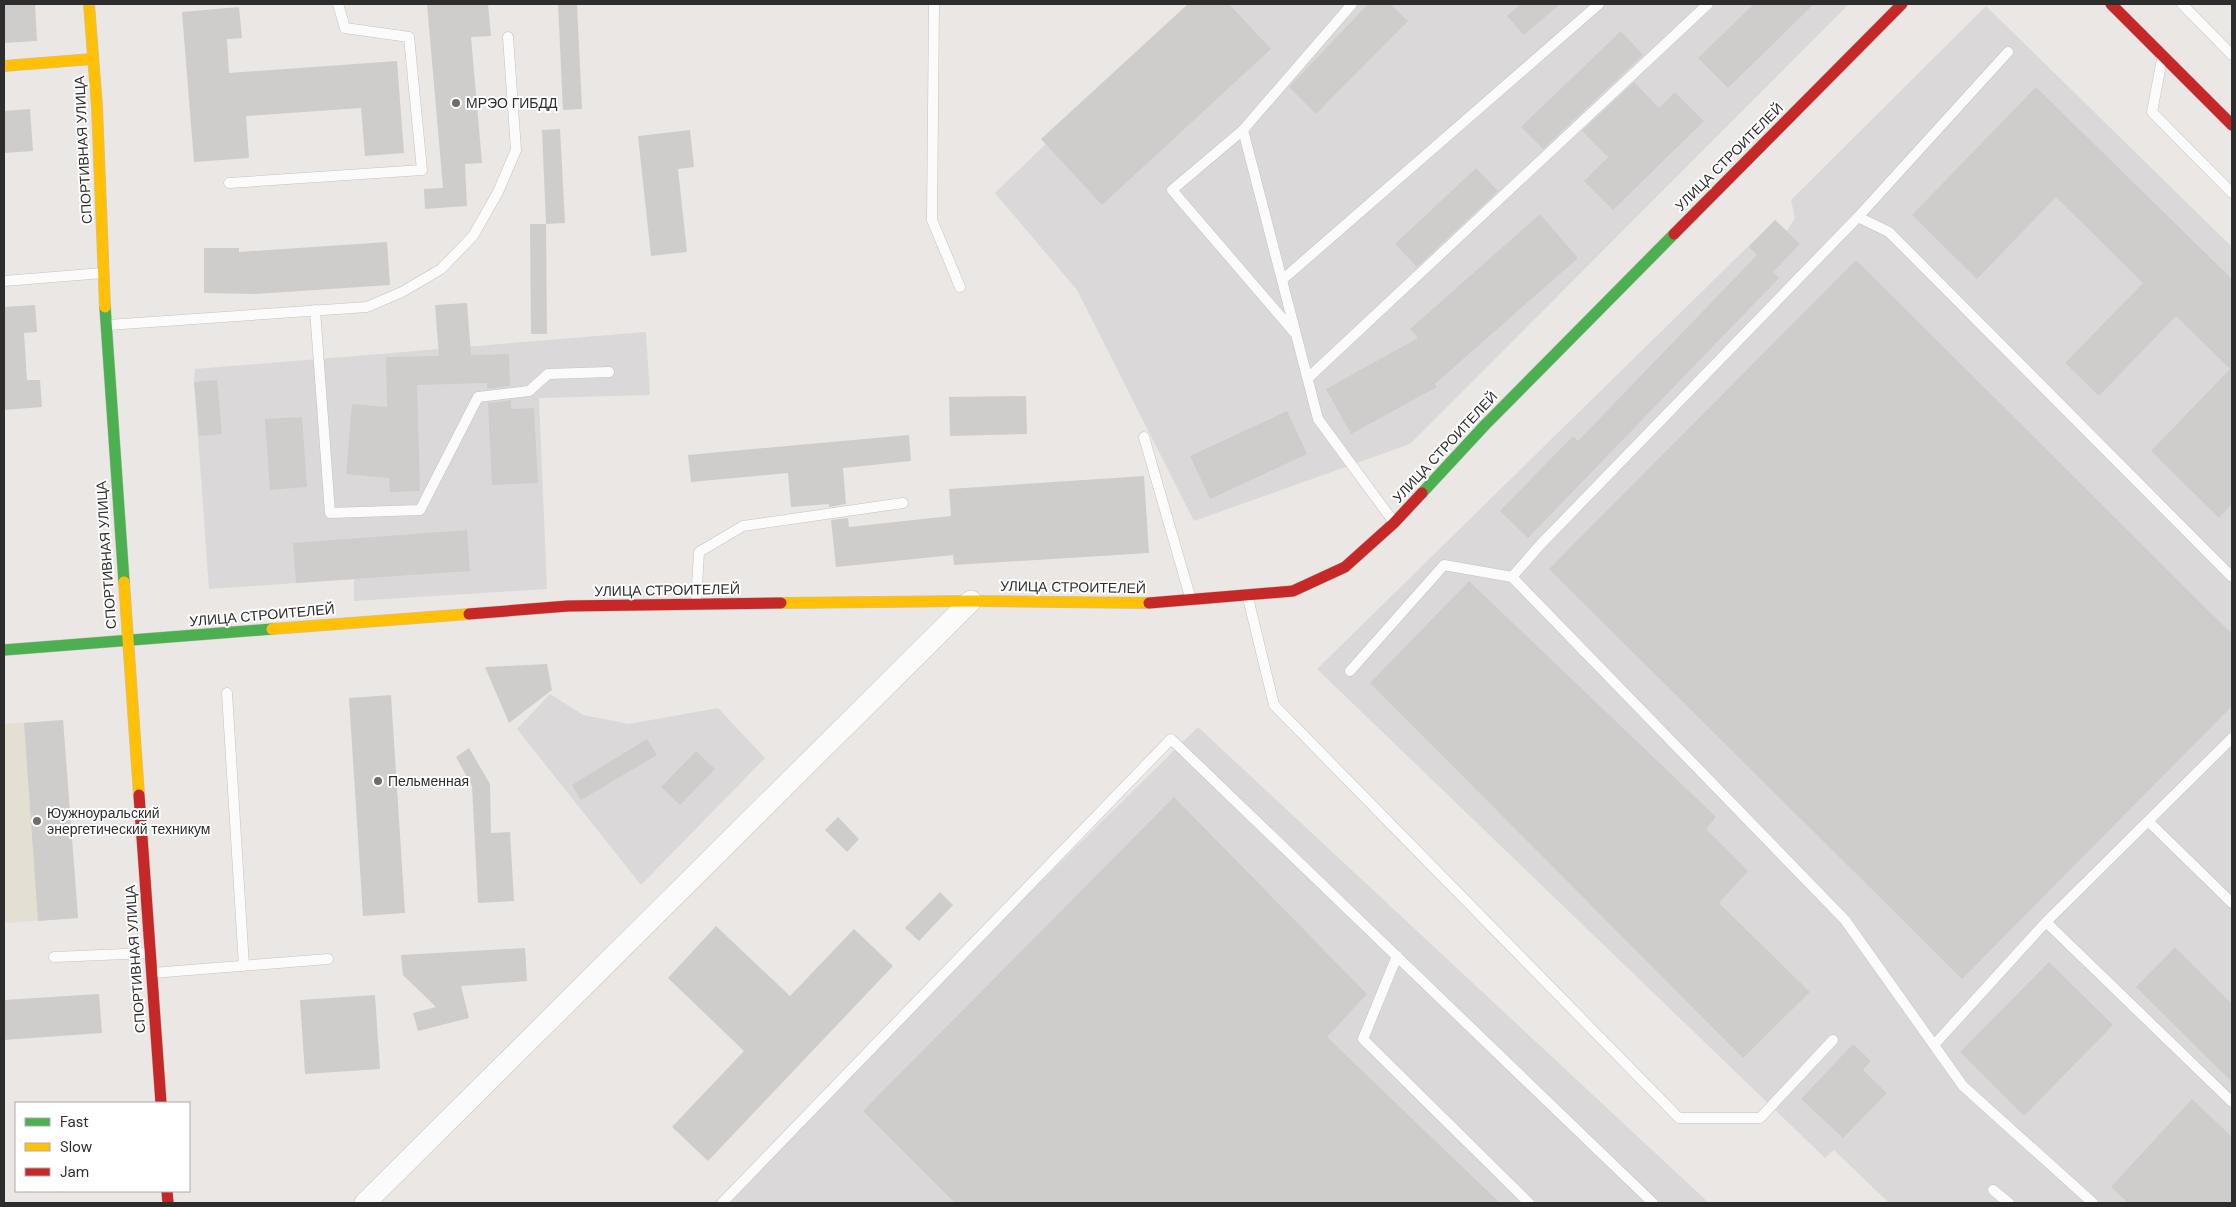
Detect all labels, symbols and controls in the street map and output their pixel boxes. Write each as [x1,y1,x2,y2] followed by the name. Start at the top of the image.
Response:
[70,75,96,225] street label: СПОРТИВНАЯ УЛИЦА
[466,94,558,112] place label: МРЭО ГИБДД
[450,97,462,109] marker: МРЭО ГИБДД
[1671,99,1787,215] street label: УЛИЦА СТРОИТЕЛЕЙ
[1389,388,1501,506] street label: УЛИЦА СТРОИТЕЛЕЙ
[92,480,120,630] street label: СПОРТИВНАЯ УЛИЦА
[1000,577,1146,597] street label: УЛИЦА СТРОИТЕЛЕЙ
[594,580,740,600] street label: УЛИЦА СТРОИТЕЛЕЙ
[189,600,335,630] street label: УЛИЦА СТРОИТЕЛЕЙ
[388,772,469,790] place label: Пельменная
[372,775,384,787] marker: Пельменная
[47,804,210,838] place label: Юужноуральский энергетический техникум
[31,815,43,827] marker: Юужноуральский энергетический техникум
[121,884,149,1034] street label: СПОРТИВНАЯ УЛИЦА
[15,1102,190,1192] legend
[60,1112,89,1132] text: Fast
[60,1137,93,1157] text: Slow
[60,1162,89,1182] text: Jam

